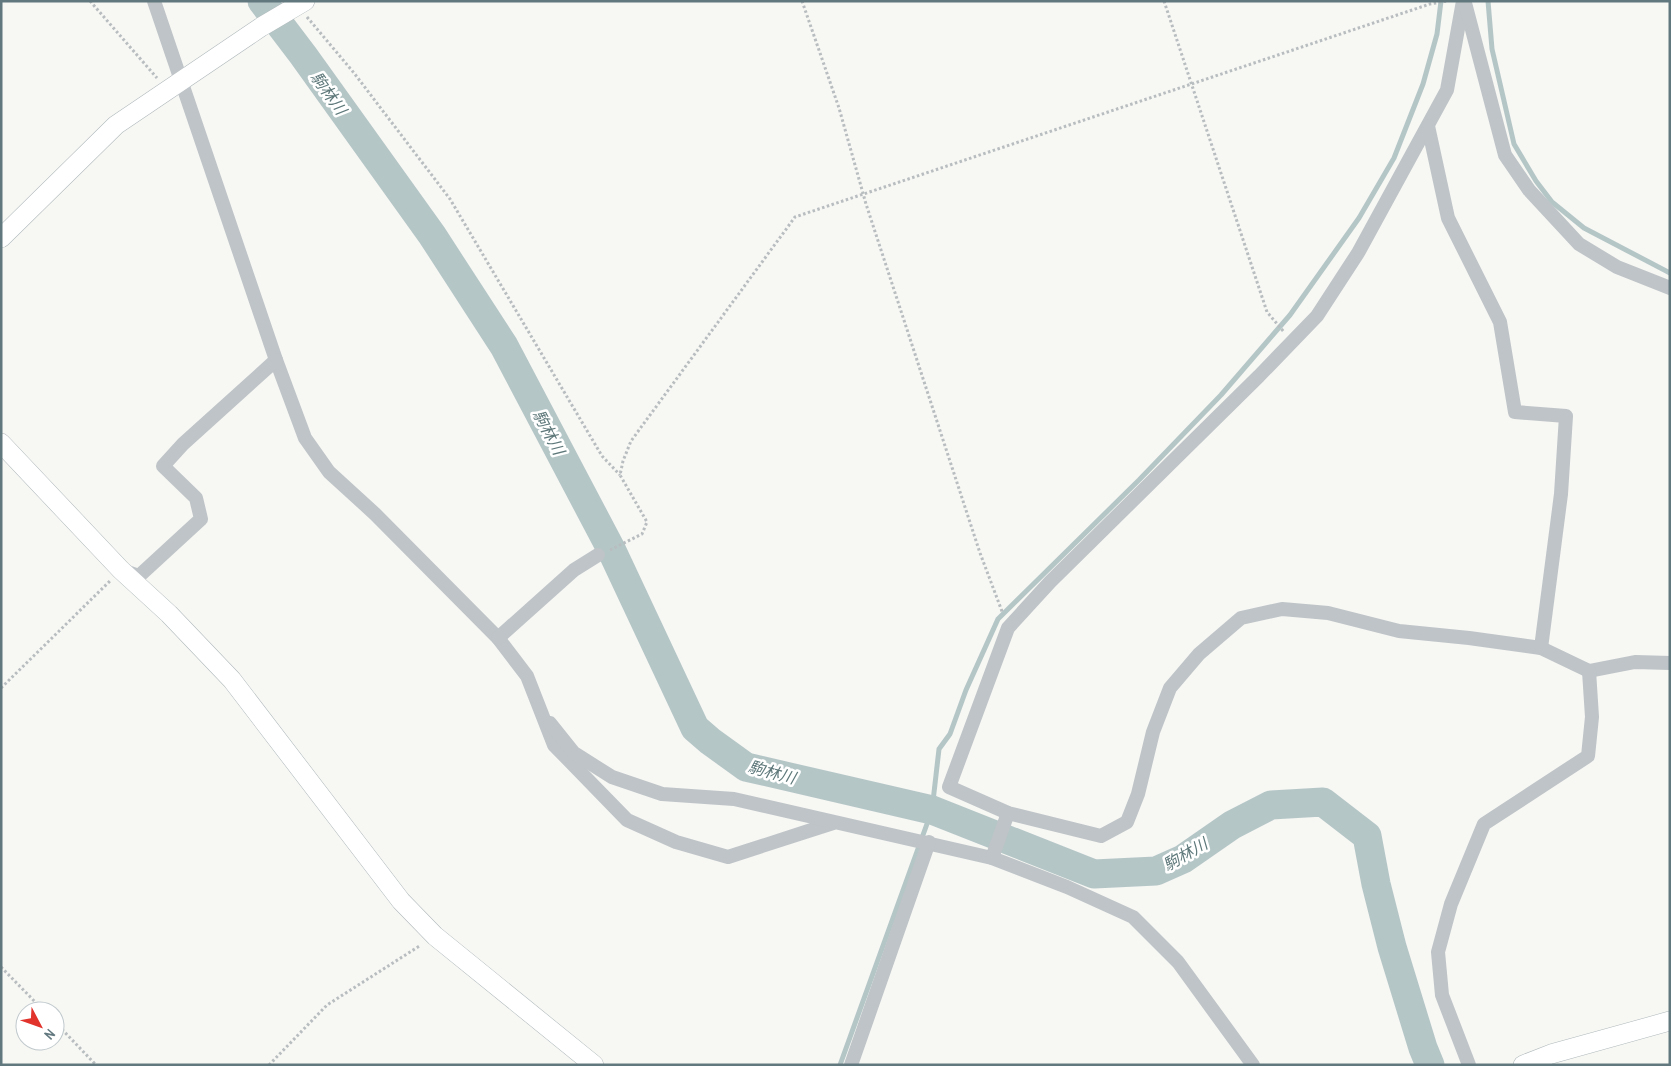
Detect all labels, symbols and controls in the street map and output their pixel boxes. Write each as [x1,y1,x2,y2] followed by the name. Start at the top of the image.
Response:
[306,67,353,120] water label: 駒林川
[528,406,571,460] water label: 駒林川
[746,755,800,789] water label: 駒林川
[1159,831,1213,876] water label: 駒林川
[15,1001,65,1051] north arrow
[40,1025,59,1044] text: N

